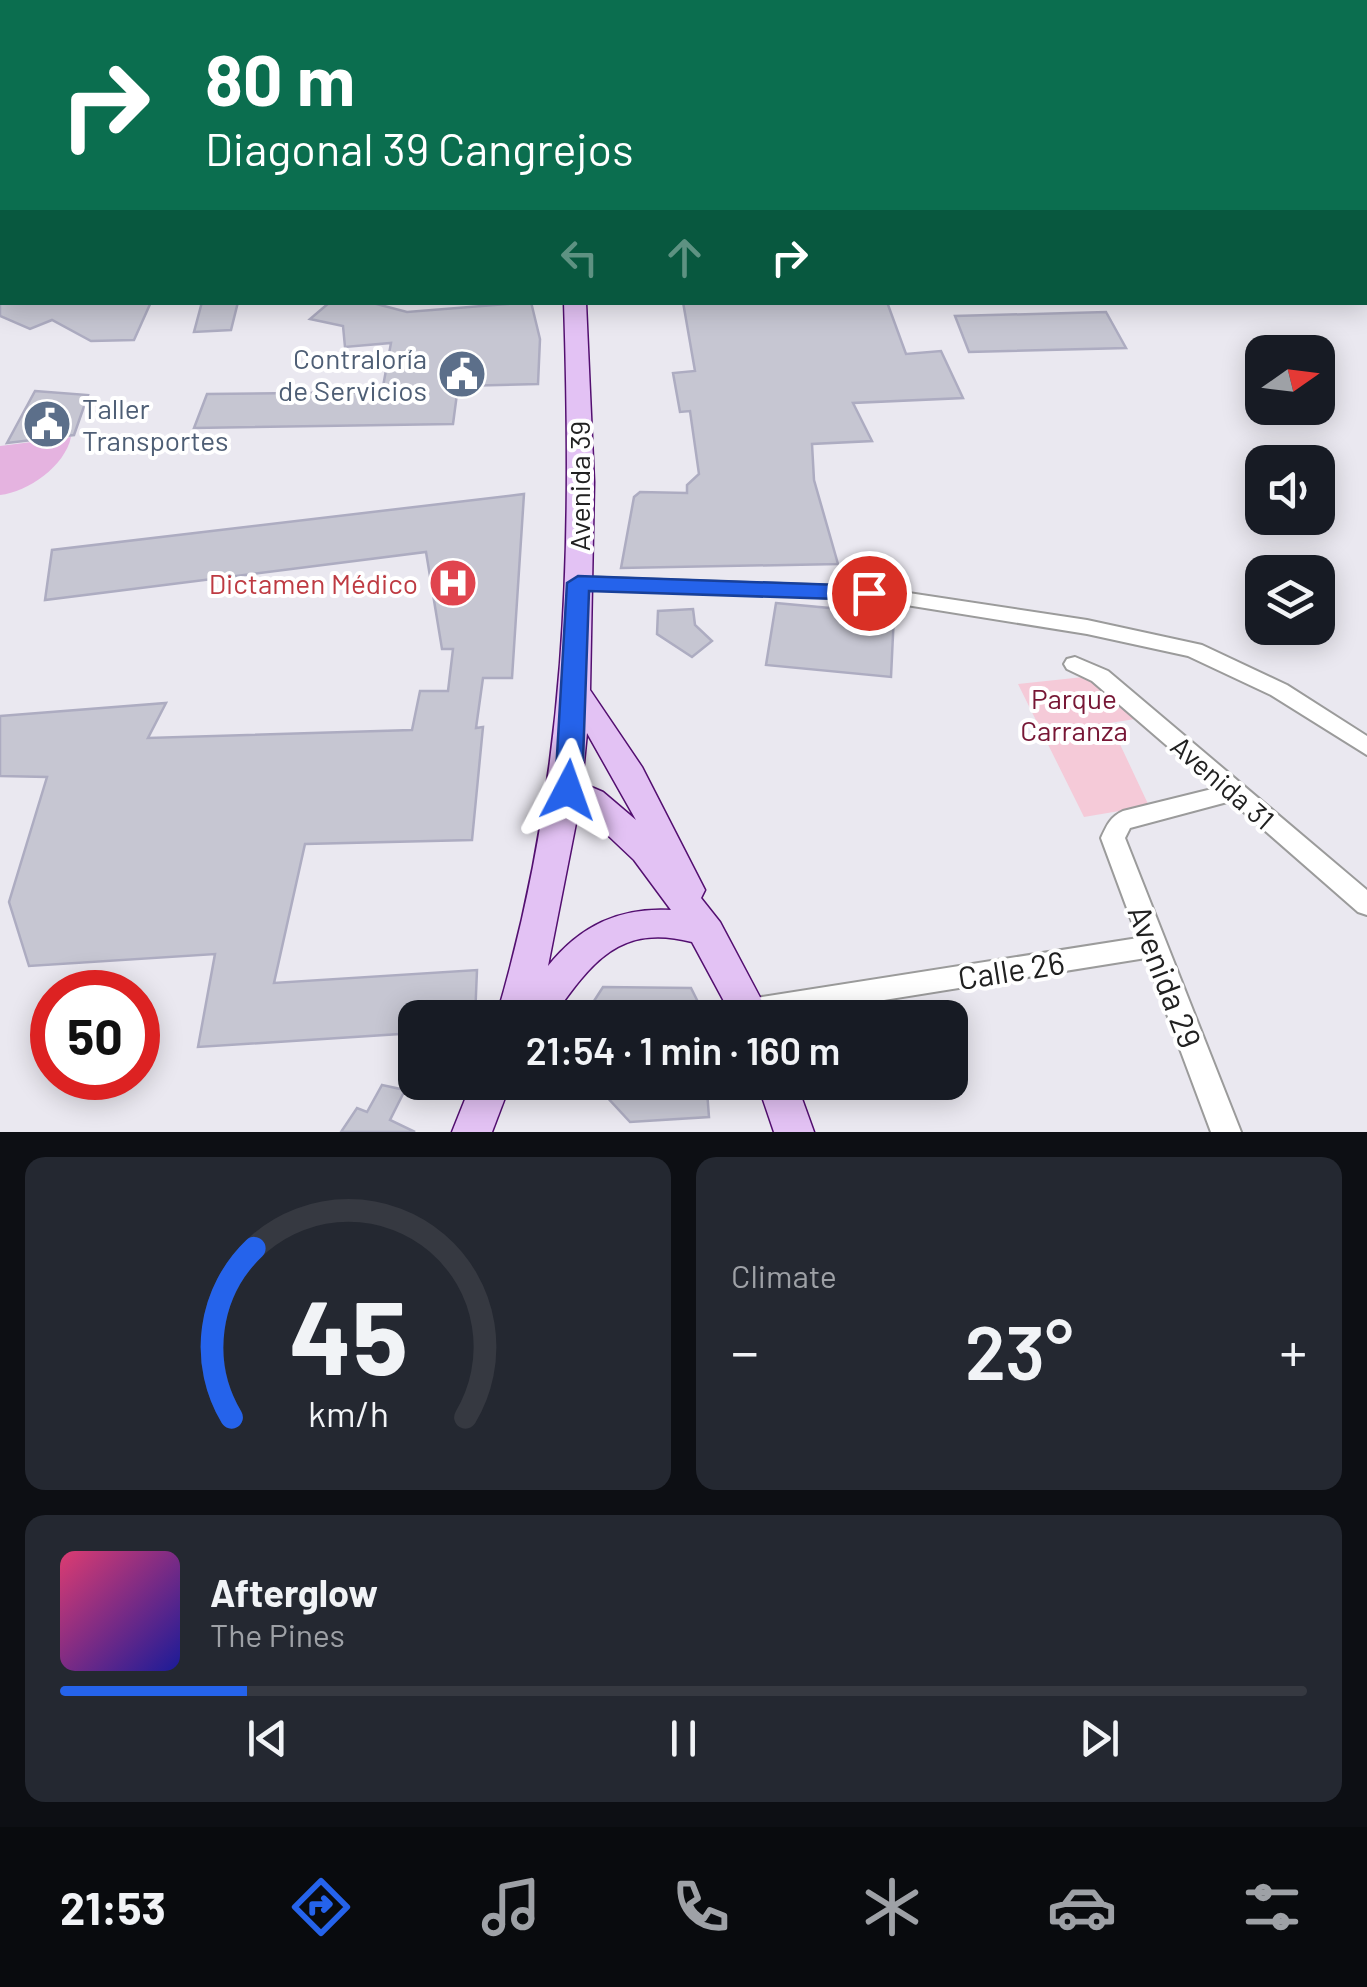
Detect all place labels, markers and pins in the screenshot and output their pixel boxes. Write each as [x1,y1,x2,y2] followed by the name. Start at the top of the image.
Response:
[278,341,427,407] place label: Contraloría de Servicios
[436,348,488,400] public building icon: Contraloría de Servicios
[82,391,228,457] place label: Taller Transportes
[21,398,73,450] public building icon: Taller Transportes
[827,551,912,636] pin
[427,557,479,609] hospital icon: Dictamen Médico
[209,566,418,600] place label: Dictamen Médico

